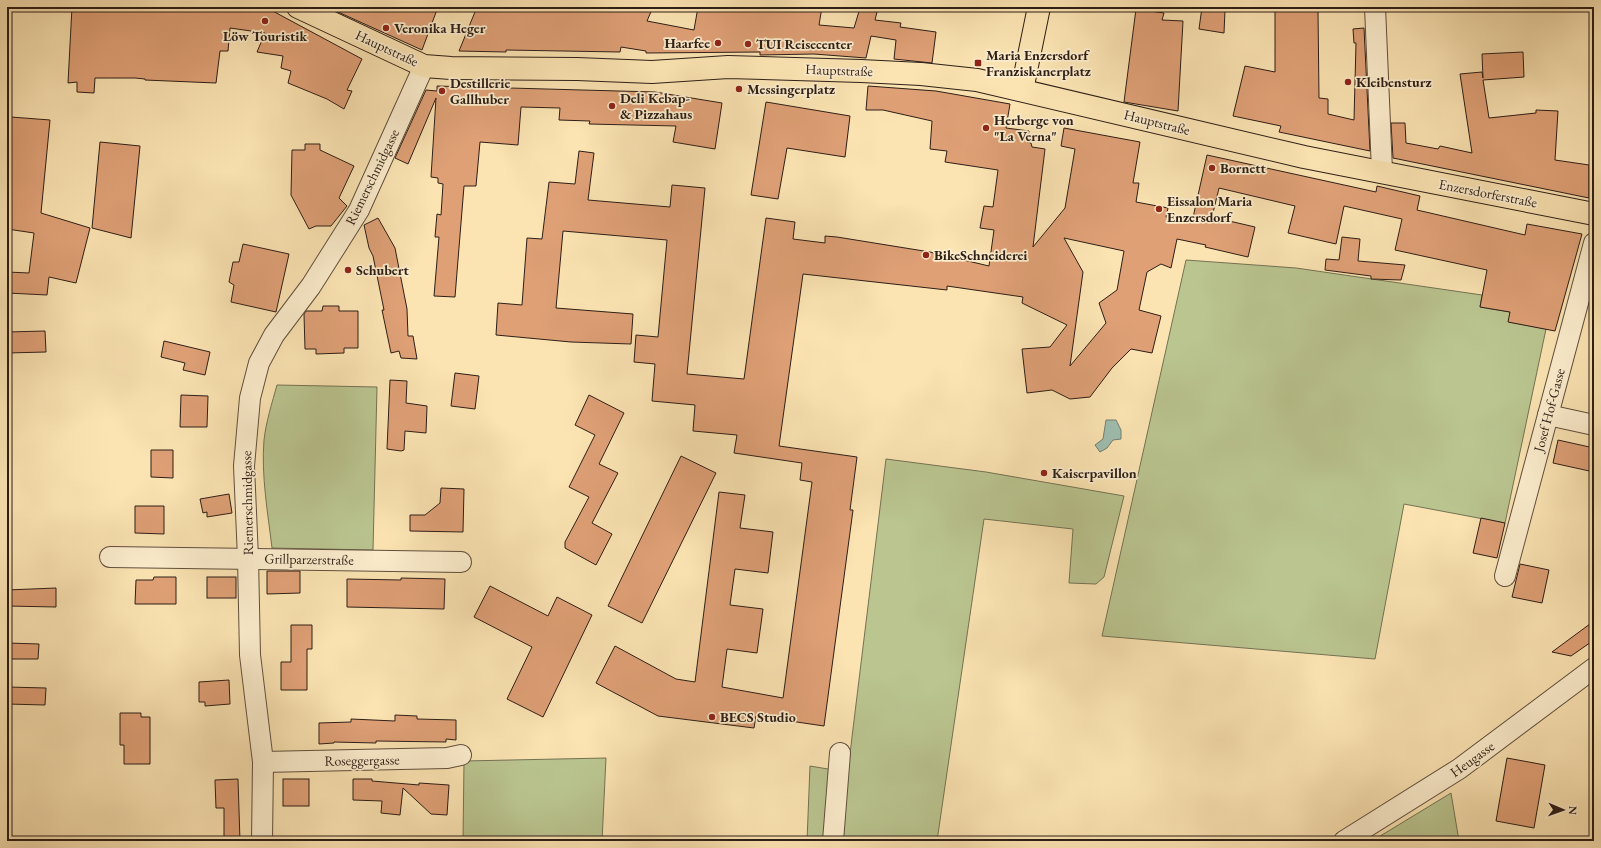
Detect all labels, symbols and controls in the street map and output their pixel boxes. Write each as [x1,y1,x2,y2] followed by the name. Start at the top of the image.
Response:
[260,16,270,26] marker: Löw Touristik
[394,19,486,37] place label: Veronika Heger
[381,23,391,33] marker: Veronika Heger
[353,26,422,71] street label: Hauptstraße
[223,27,307,45] place label: Löw Touristik
[664,34,710,52] place label: Haarfee
[756,35,852,53] place label: TUI Reisecenter
[713,38,723,48] marker: Haarfee
[743,39,753,49] marker: TUI Reisecenter
[986,46,1091,80] place label: Maria Enzersdorf Franziskanerplatz
[973,58,983,68] marker: Maria Enzersdorf Franziskanerplatz
[805,60,874,80] street label: Hauptstraße
[1356,73,1432,91] place label: Kleibensturz
[450,74,510,108] place label: Destillerie Gallhuber
[1343,77,1353,87] marker: Kleibensturz
[747,80,835,98] place label: Messingerplatz
[734,84,744,94] marker: Messingerplatz
[437,86,447,96] marker: Destillerie Gallhuber
[620,89,692,123] place label: Deli Kebap- & Pizzahaus
[607,101,617,111] marker: Deli Kebap- & Pizzahaus
[1122,105,1193,139] street label: Hauptstraße
[994,111,1074,145] place label: Herberge von "La Verna"
[981,123,991,133] marker: Herberge von "La Verna"
[341,125,403,228] street label: Riemerschmidgasse
[1220,159,1267,177] place label: Bornett
[1207,163,1217,173] marker: Bornett
[1437,175,1539,211] street label: Enzersdorferstraße
[1167,192,1253,226] place label: Eissalon Maria Enzersdorf
[1154,204,1164,214] marker: Eissalon Maria Enzersdorf
[934,246,1027,264] place label: BikeSchneiderei
[921,250,931,260] marker: BikeSchneiderei
[356,261,409,279] place label: Schubert
[343,265,353,275] marker: Schubert
[1529,366,1569,455] street label: Josef Hof-Gasse
[237,450,257,556] street label: Riemerschmidgasse
[1052,464,1137,482] place label: Kaiserpavillon
[1039,468,1049,478] marker: Kaiserpavillon
[264,549,354,569] street label: Grillparzerstraße
[720,708,796,726] place label: BECS Studio
[707,712,717,722] marker: BECS Studio
[1446,737,1498,781] street label: Heugasse
[324,750,400,770] street label: Roseggergasse
[1543,790,1583,830] north arrow
[1566,806,1580,815] text: N

